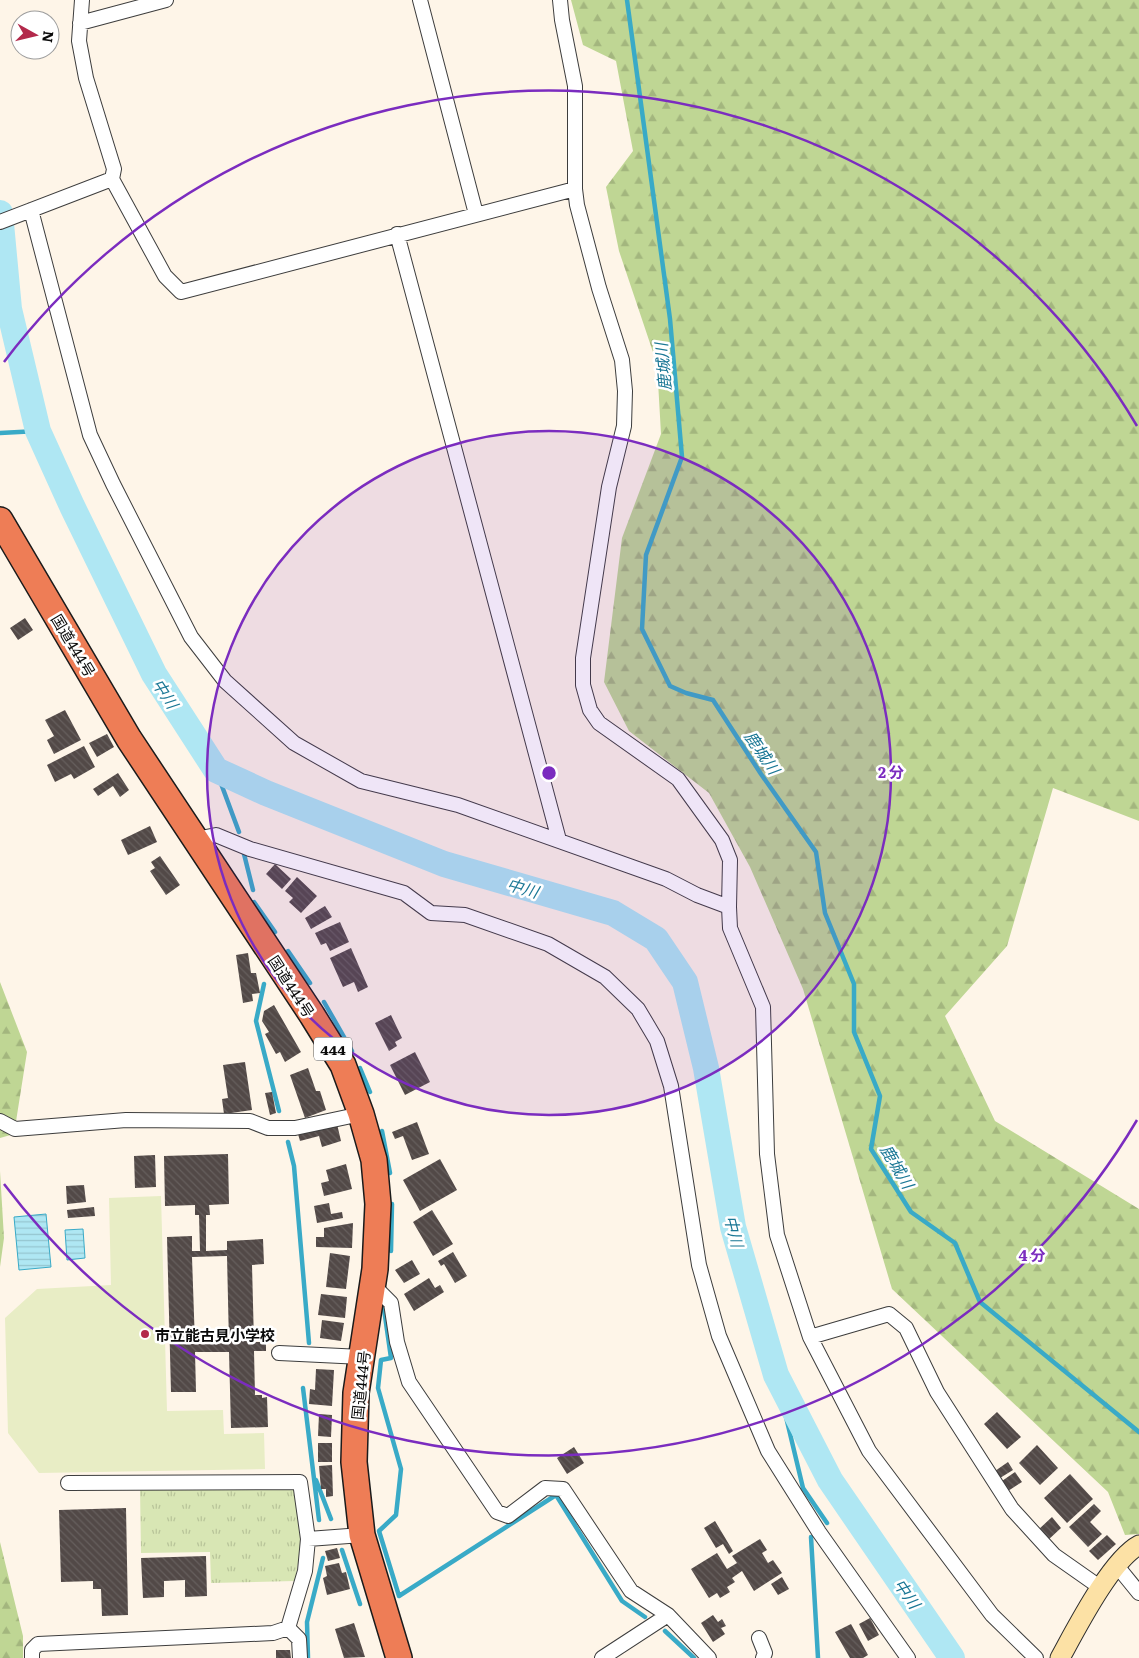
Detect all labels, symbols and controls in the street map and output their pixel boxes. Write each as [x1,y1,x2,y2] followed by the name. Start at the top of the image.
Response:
[10,10,60,60] north arrow
[38,30,60,44] text: N
[648,340,676,392] water label: 鹿城川
[46,609,102,681] street label: 国道444号
[147,673,186,715] water label: 中川
[740,725,787,780] water label: 鹿城川
[878,760,904,783] text: 2 分
[540,764,558,782] centre of rings
[504,871,544,903] water label: 中川
[263,950,321,1022] street label: 国道444号
[314,1038,352,1060] road number: 444
[875,1139,922,1194] water label: 鹿城川
[719,1213,751,1251] water label: 中川
[1018,1243,1046,1266] text: 4 分
[155,1323,275,1346] place label: 市立能古見小学校
[139,1328,151,1340] marker: 市立能古見小学校
[345,1349,375,1421] street label: 国道444号
[889,1573,928,1615] water label: 中川

